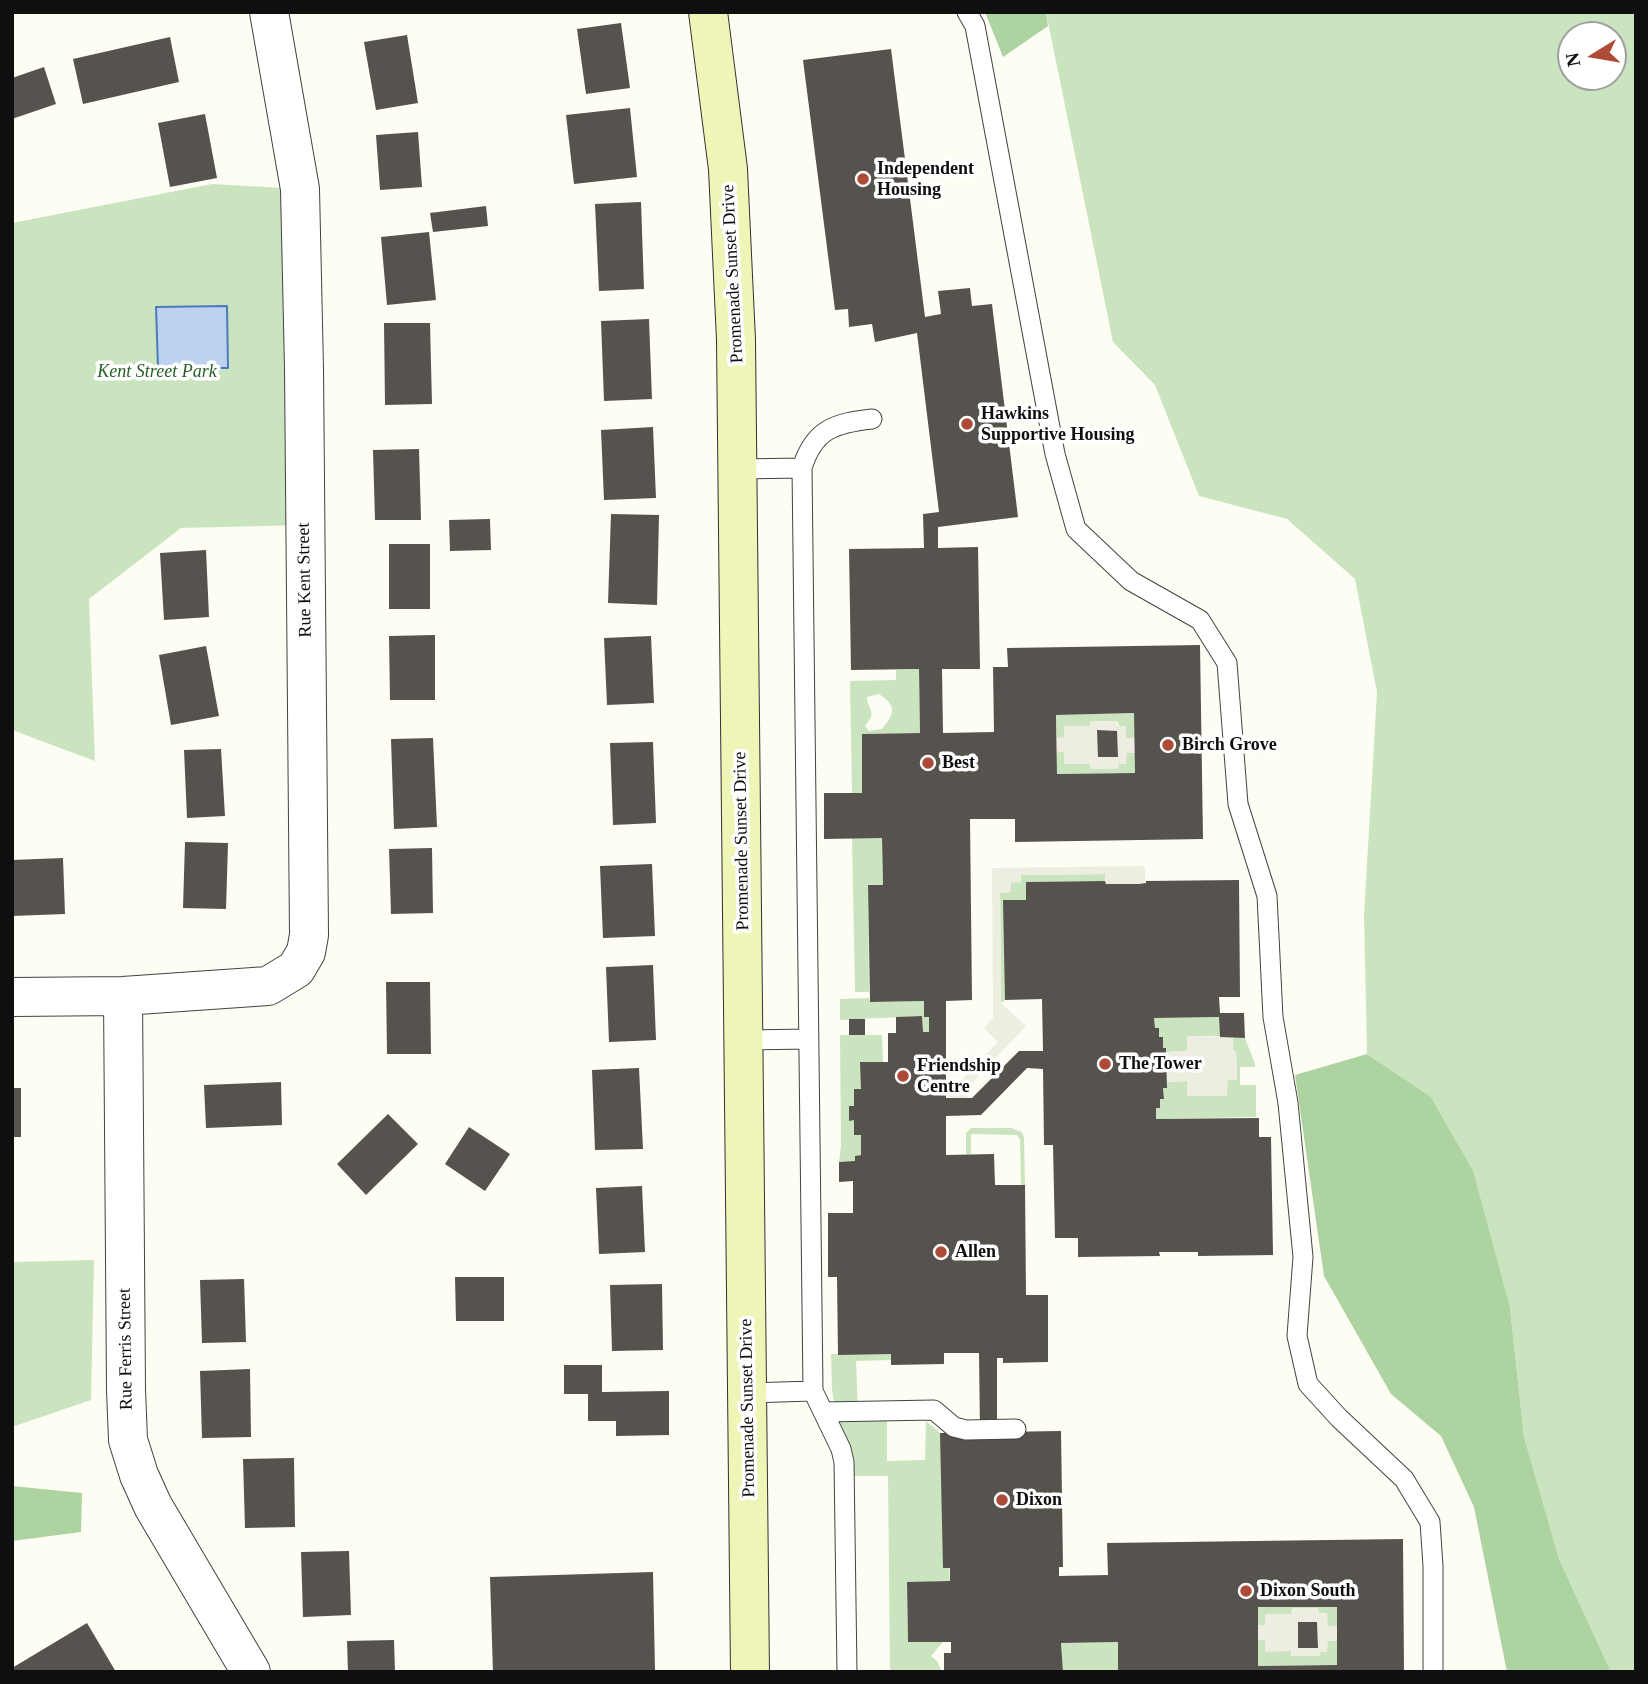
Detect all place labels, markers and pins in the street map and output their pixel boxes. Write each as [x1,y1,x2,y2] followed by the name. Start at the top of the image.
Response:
[877,158,974,200] place label: Independent Housing
[855,171,871,187] marker: Independent Housing
[981,403,1135,446] place label: Hawkins Supportive Housing
[959,416,975,432] marker: Hawkins Supportive Housing
[1182,734,1277,756] place label: Birch Grove
[1160,737,1176,753] marker: Birch Grove
[942,752,975,774] place label: Best
[920,755,936,771] marker: Best
[1119,1053,1202,1075] place label: The Tower
[917,1055,1001,1098] place label: Friendship Centre
[1097,1056,1113,1072] marker: The Tower
[895,1068,911,1084] marker: Friendship Centre
[955,1241,996,1263] place label: Allen
[933,1244,949,1260] marker: Allen
[1016,1489,1062,1511] place label: Dixon
[994,1492,1010,1508] marker: Dixon
[1260,1580,1356,1602] place label: Dixon South
[1238,1583,1254,1599] marker: Dixon South

